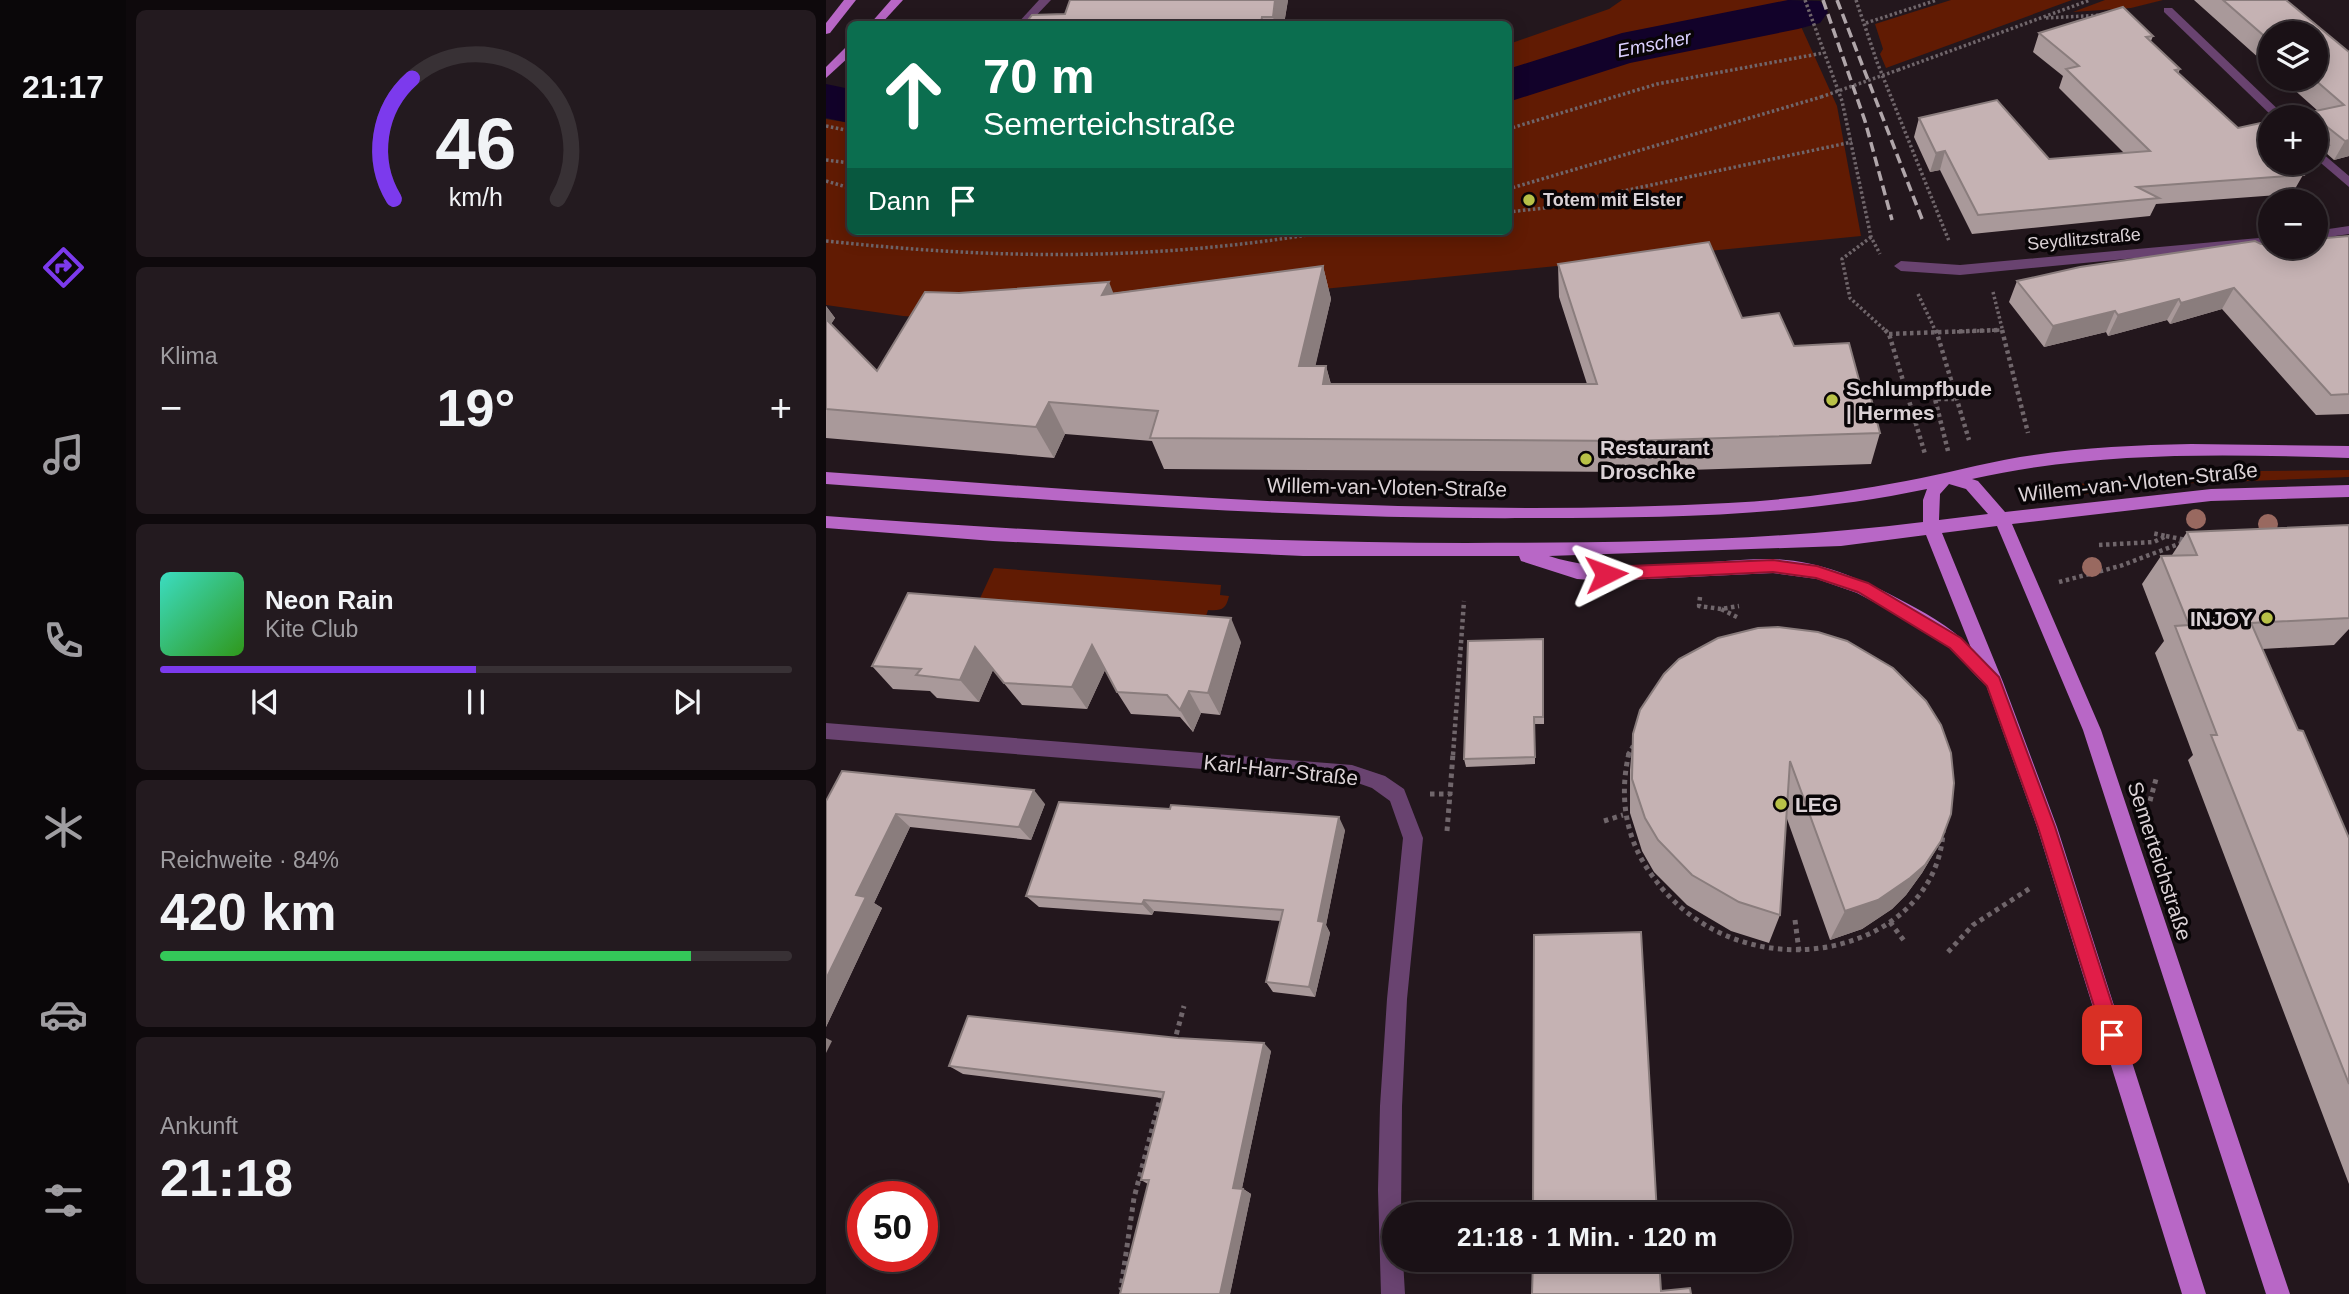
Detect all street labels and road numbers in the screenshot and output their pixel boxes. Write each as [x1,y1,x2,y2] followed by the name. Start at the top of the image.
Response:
[2026,224,2142,254] street label: Seydlitzstraße
[2017,458,2259,506] street label: Willem-van-Vloten-Straße
[1267,473,1507,501] street label: Willem-van-Vloten-Straße
[1203,750,1359,790] street label: Karl-Harr-Straße
[2123,779,2197,943] street label: Semerteichstraße

